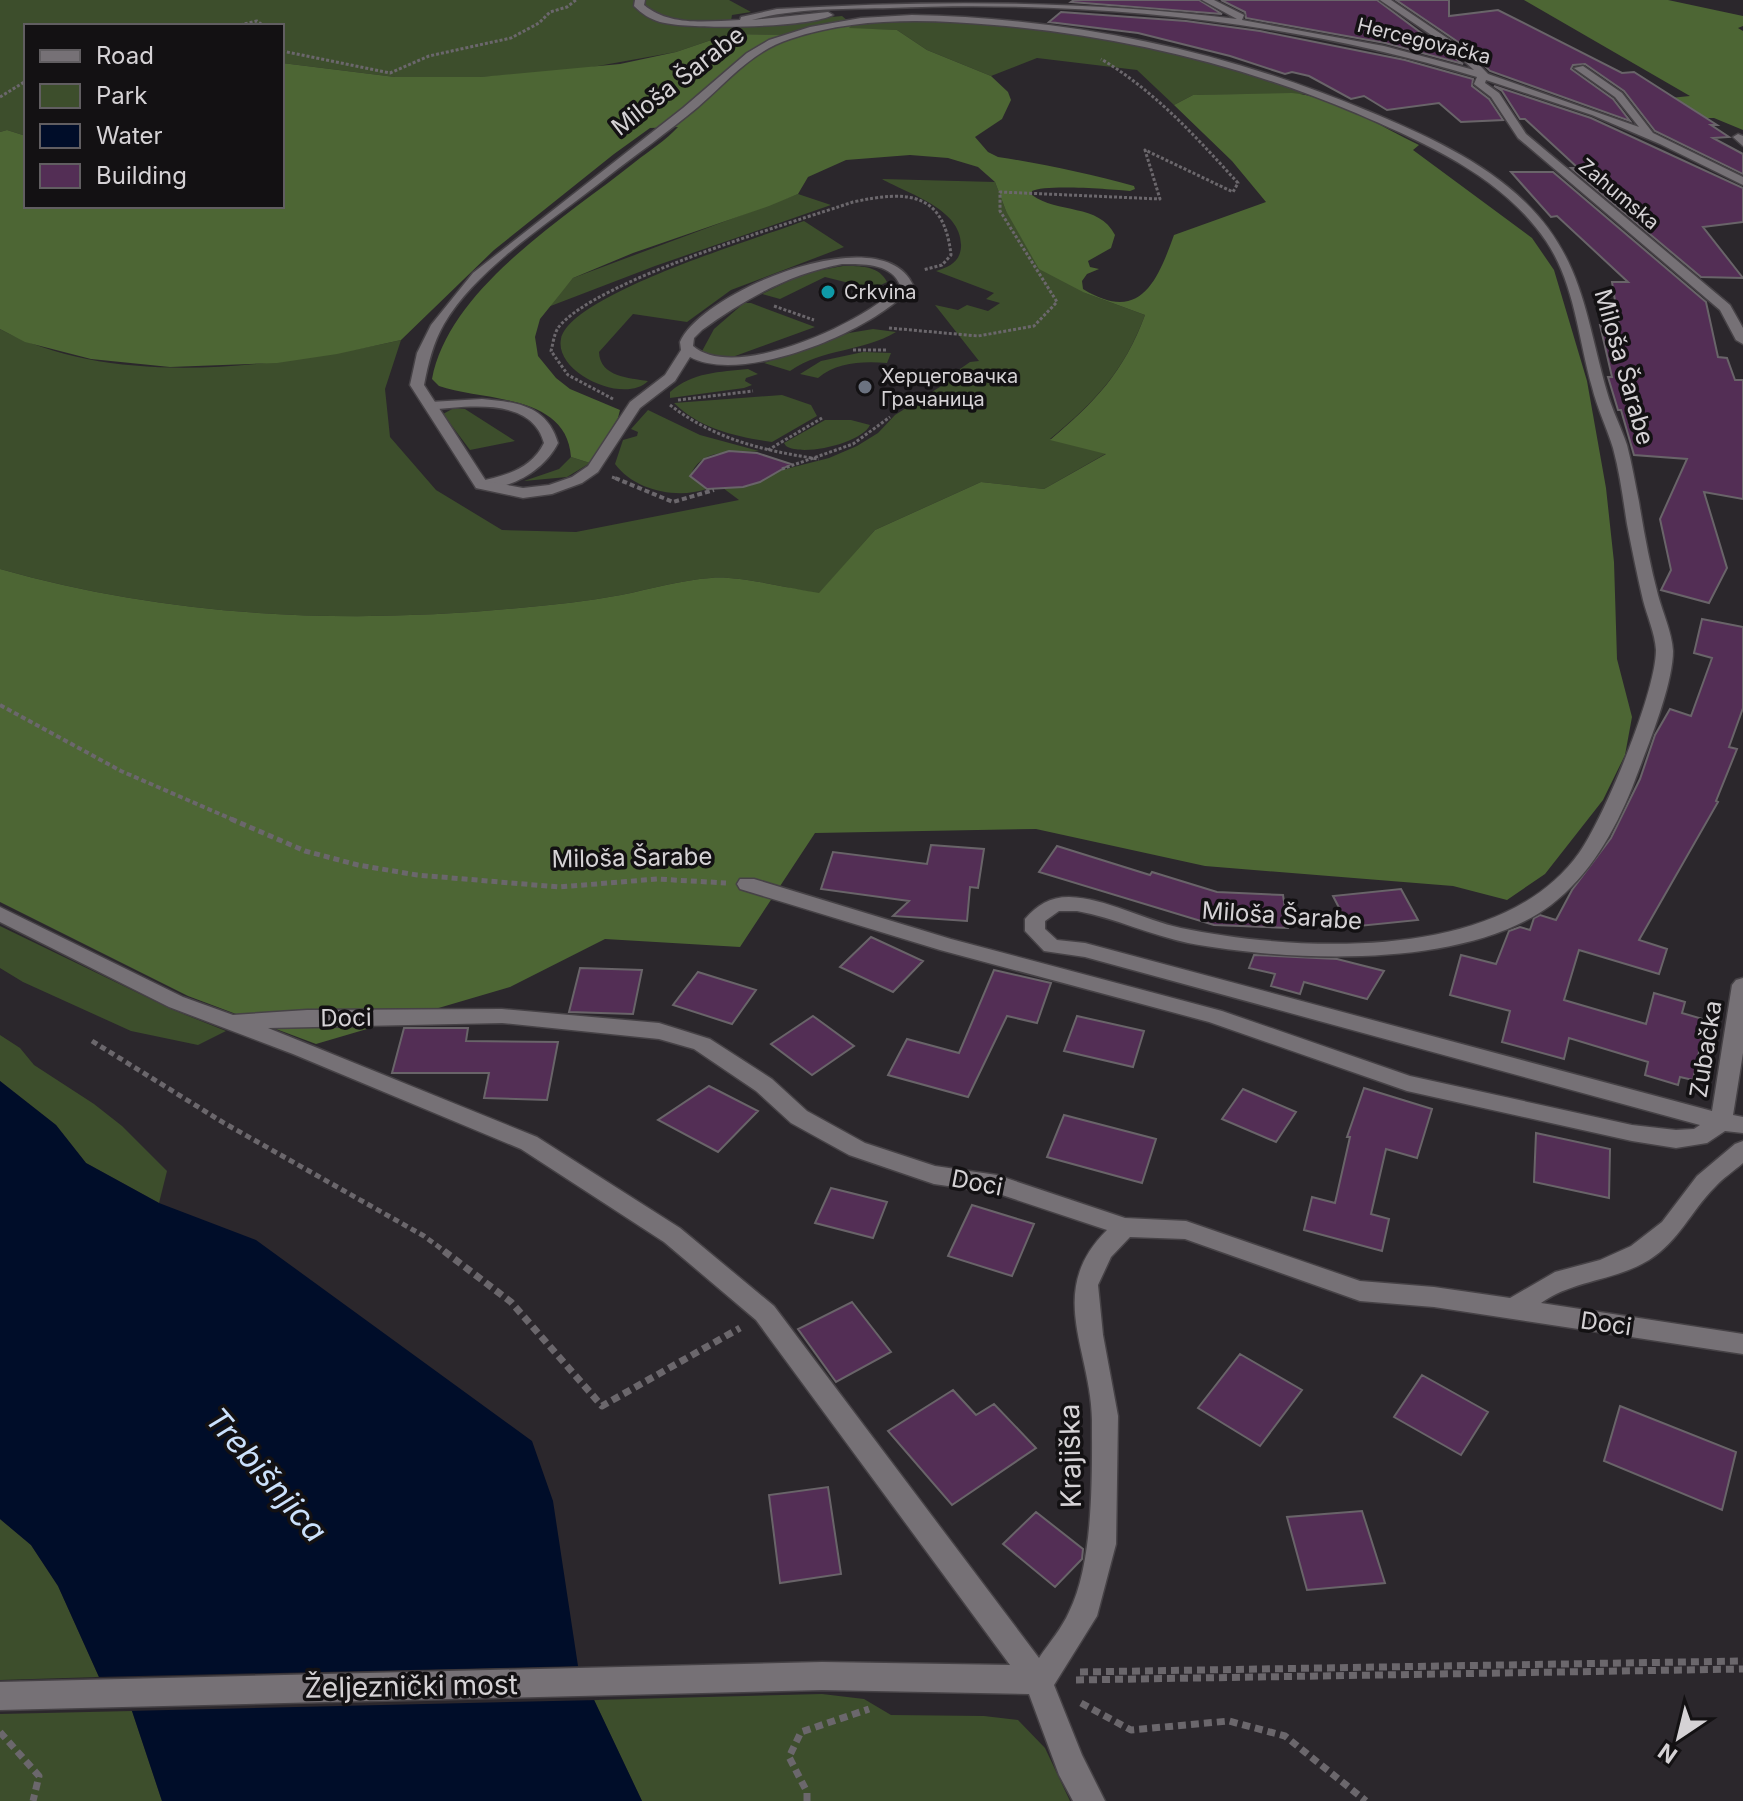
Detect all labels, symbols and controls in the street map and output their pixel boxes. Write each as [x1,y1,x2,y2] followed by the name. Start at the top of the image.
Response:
[1355,13,1493,69] street label: Hercegovačka
[605,19,750,141] street label: Miloša Šarabe
[24,24,284,208] legend
[96,41,154,70] text: Road
[96,81,147,110] text: Park
[96,121,163,150] text: Water
[1574,153,1664,235] street label: Zahumska
[96,161,187,190] text: Building
[844,280,917,304] place label: Crkvina
[819,283,837,301] marker: Crkvina
[1588,285,1662,448] street label: Miloša Šarabe
[881,364,1018,411] place label: Херцеговачка Грачаница
[856,378,874,396] marker: Херцеговачка Грачаница
[551,841,713,873] street label: Miloša Šarabe
[1201,894,1363,936] street label: Miloša Šarabe
[1684,998,1727,1100] street label: Zubačka
[320,1003,372,1032] street label: Doci
[949,1163,1005,1202] street label: Doci
[1579,1306,1633,1341] street label: Doci
[197,1399,335,1550] water label: Trebišnjica
[1052,1403,1088,1509] street label: Krajiška
[304,1667,518,1705] street label: Željeznički most
[1639,1697,1719,1777] north arrow
[1653,1738,1682,1769] text: N

